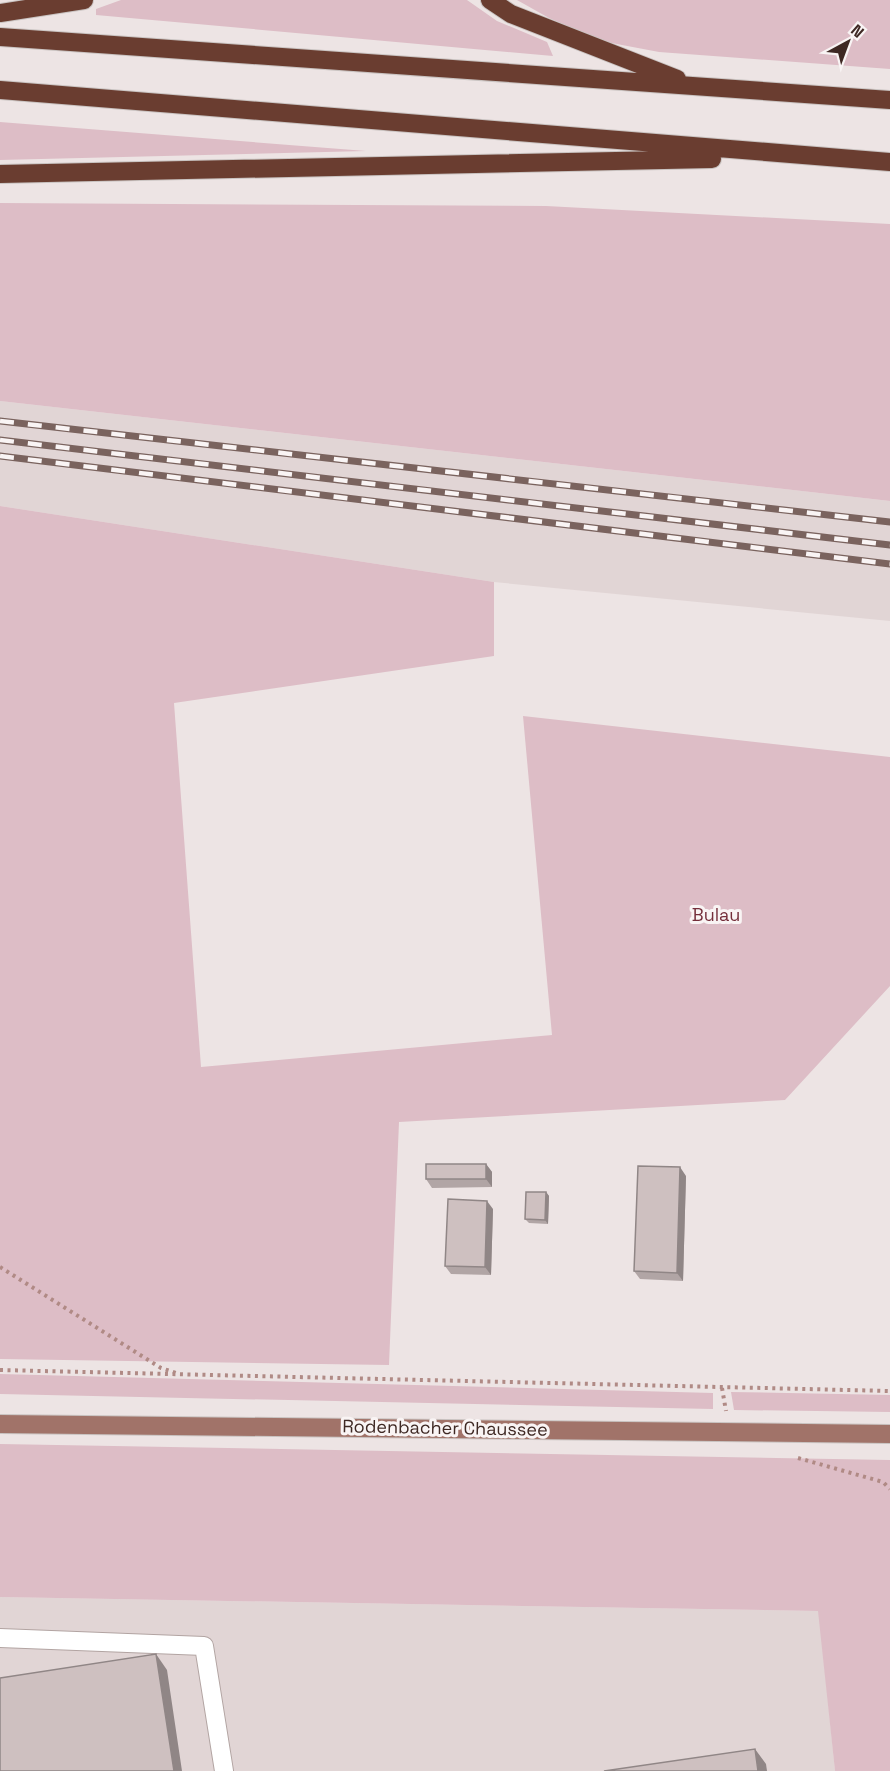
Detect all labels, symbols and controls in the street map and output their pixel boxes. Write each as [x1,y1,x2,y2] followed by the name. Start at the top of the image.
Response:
[818,12,878,72] north arrow
[847,20,868,43] text: N
[692,903,740,926] park label: Bulau
[342,1414,548,1441] street label: Rodenbacher Chaussee

